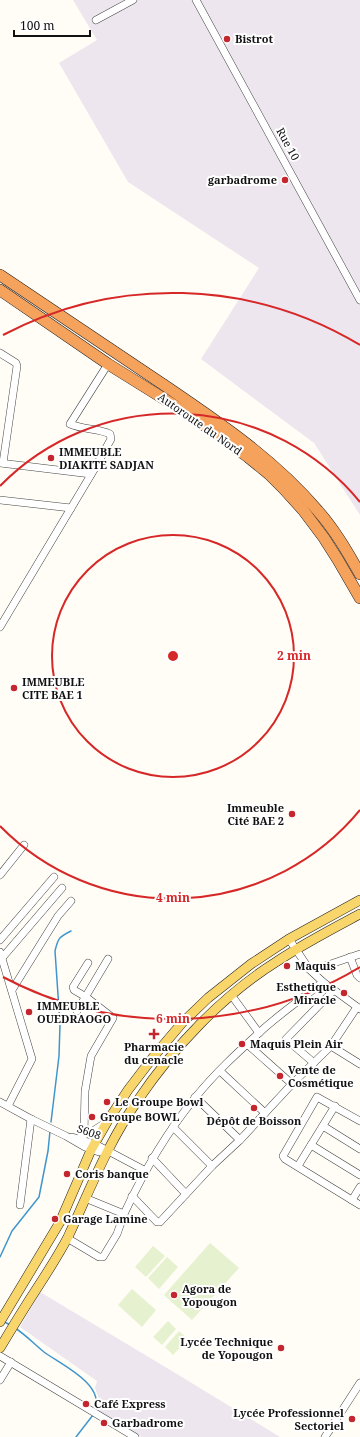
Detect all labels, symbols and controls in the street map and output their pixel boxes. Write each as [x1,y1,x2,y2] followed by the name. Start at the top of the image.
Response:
[14,12,90,38] scale bar
[20,17,55,34] text: 100 m
[235,31,274,46] place label: Bistrot
[222,34,232,44] marker: Bistrot
[273,125,304,163] street label: Rue 10
[208,172,277,187] place label: garbadrome
[280,175,290,185] marker: garbadrome
[155,389,245,458] street label: Autoroute du Nord
[59,444,154,472] place label: IMMEUBLE DIAKITE SADJAN
[46,453,56,463] marker: IMMEUBLE DIAKITE SADJAN
[277,647,311,664] text: 2 min
[166,649,180,663] centre of rings
[22,674,85,702] place label: IMMEUBLE CITE BAE 1
[9,683,19,693] marker: IMMEUBLE CITE BAE 1
[227,800,284,828] place label: Immeuble Cité BAE 2
[287,809,297,819] marker: Immeuble Cité BAE 2
[156,889,190,906] text: 4 min
[295,958,336,973] place label: Maquis
[282,961,292,971] marker: Maquis
[276,979,336,1007] place label: Esthetique Miracle
[339,988,349,998] marker: Esthetique Miracle
[37,998,112,1026] place label: IMMEUBLE OUEDRAOGO
[24,1007,34,1017] marker: IMMEUBLE OUEDRAOGO
[156,1010,190,1027] text: 6 min
[149,1029,159,1039] marker: Pharmacie du cenacle
[250,1036,343,1051] place label: Maquis Plein Air
[124,1039,184,1067] place label: Pharmacie du cenacle
[237,1039,247,1049] marker: Maquis Plein Air
[288,1062,354,1090] place label: Vente de Cosmétique
[275,1071,285,1081] marker: Vente de Cosmétique
[115,1094,203,1109] place label: Le Groupe Bowl
[102,1097,112,1107] marker: Le Groupe Bowl
[249,1103,259,1113] marker: Dépôt de Boisson
[100,1109,179,1124] place label: Groupe BOWL
[87,1112,97,1122] marker: Groupe BOWL
[207,1113,302,1128] place label: Dépôt de Boisson
[75,1120,103,1143] street label: S608
[75,1166,149,1181] place label: Coris banque
[62,1169,72,1179] marker: Coris banque
[63,1211,148,1226] place label: Garage Lamine
[50,1214,60,1224] marker: Garage Lamine
[182,1281,238,1309] place label: Agora de Yopougon
[169,1290,179,1300] marker: Agora de Yopougon
[180,1334,274,1362] place label: Lycée Technique de Yopougon
[276,1343,286,1353] marker: Lycée Technique de Yopougon
[94,1396,166,1411] place label: Café Express
[81,1399,91,1409] marker: Café Express
[233,1405,344,1433] place label: Lycée Professionnel Sectoriel
[347,1414,357,1424] marker: Lycée Professionnel Sectoriel
[112,1415,183,1430] place label: Garbadrome
[99,1418,109,1428] marker: Garbadrome

